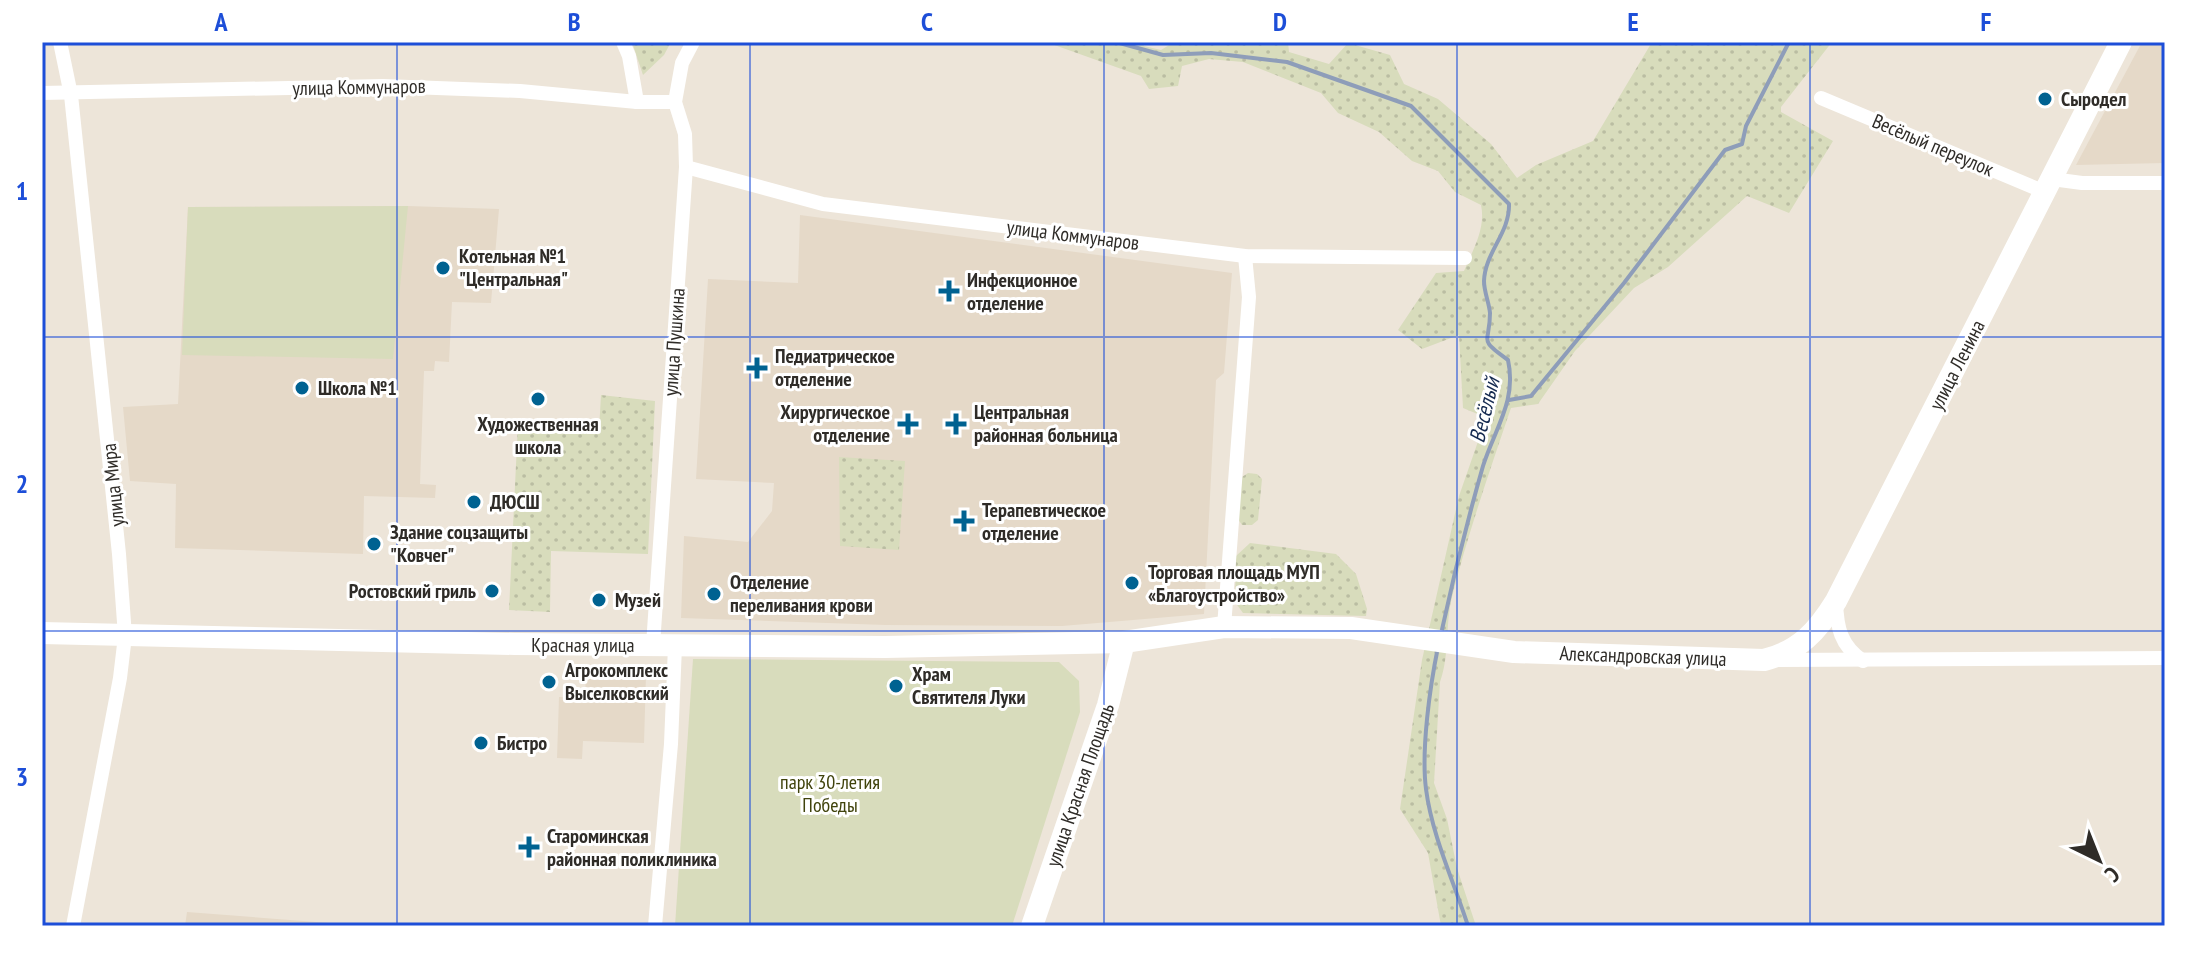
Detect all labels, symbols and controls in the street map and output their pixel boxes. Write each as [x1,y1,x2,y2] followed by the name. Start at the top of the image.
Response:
[213,5,228,38] text: A
[568,5,581,38] text: B
[921,5,933,38] text: C
[1273,5,1287,38] text: D
[1627,5,1639,38] text: E
[1981,5,1992,38] text: F
[292,73,426,101] street label: улица Коммунаров
[2061,86,2126,112] place label: Сыродел
[2036,90,2054,108] marker: Сыродел
[1868,108,1998,182] street label: Весёлый переулок
[16,174,28,207] text: 1
[1005,214,1141,256] street label: улица Коммунаров
[459,243,568,292] place label: Котельная №1 "Центральная"
[434,259,452,277] marker: Котельная №1 "Центральная"
[967,267,1078,316] place label: Инфекционное отделение
[938,280,960,302] marker: Инфекционное отделение
[657,287,691,397] street label: улица Пушкина
[1923,316,1991,414] street label: улица Ленина
[775,343,895,392] place label: Педиатрическое отделение
[746,357,768,379] marker: Педиатрическое отделение
[1462,372,1506,445] water label: Весёлый
[318,375,397,401] place label: Школа №1
[293,379,311,397] marker: Школа №1
[529,390,547,408] marker: Художественная школа
[780,399,890,448] place label: Хирургическое отделение
[974,399,1118,448] place label: Центральная районная больница
[477,411,599,460] place label: Художественная школа
[897,413,919,435] marker: Хирургическое отделение
[945,413,967,435] marker: Центральная районная больница
[96,442,130,528] street label: улица Мира
[16,467,28,500] text: 2
[490,489,540,515] place label: ДЮСШ
[465,493,483,511] marker: ДЮСШ
[982,497,1106,546] place label: Терапевтическое отделение
[953,510,975,532] marker: Терапевтическое отделение
[390,519,528,568] place label: Здание соцзащиты "Ковчег"
[365,535,383,553] marker: Здание соцзащиты "Ковчег"
[1148,559,1320,608] place label: Торговая площадь МУП «Благоустройство»
[730,569,873,618] place label: Отделение переливания крови
[1123,574,1141,592] marker: Торговая площадь МУП «Благоустройство»
[349,578,476,604] place label: Ростовский гриль
[483,582,501,600] marker: Ростовский гриль
[705,585,723,603] marker: Отделение переливания крови
[615,587,661,613] place label: Музей
[590,591,608,609] marker: Музей
[531,632,635,658] street label: Красная улица
[1559,640,1727,672] street label: Александровская улица
[564,657,669,706] place label: Агрокомплекс Выселковский
[912,661,1026,710] place label: Храм Святителя Луки
[540,673,558,691] marker: Агрокомплекс Выселковский
[887,677,905,695] marker: Храм Святителя Луки
[1040,699,1120,870] street label: улица Красная Площадь
[497,730,547,756] place label: Бистро
[472,734,490,752] marker: Бистро
[16,760,28,793] text: 3
[780,769,880,818] park label: парк 30-летия Победы
[2059,820,2139,900] north arrow
[547,823,717,872] place label: Староминская районная поликлиника
[518,836,540,858] marker: Староминская районная поликлиника
[2099,861,2126,888] text: С

